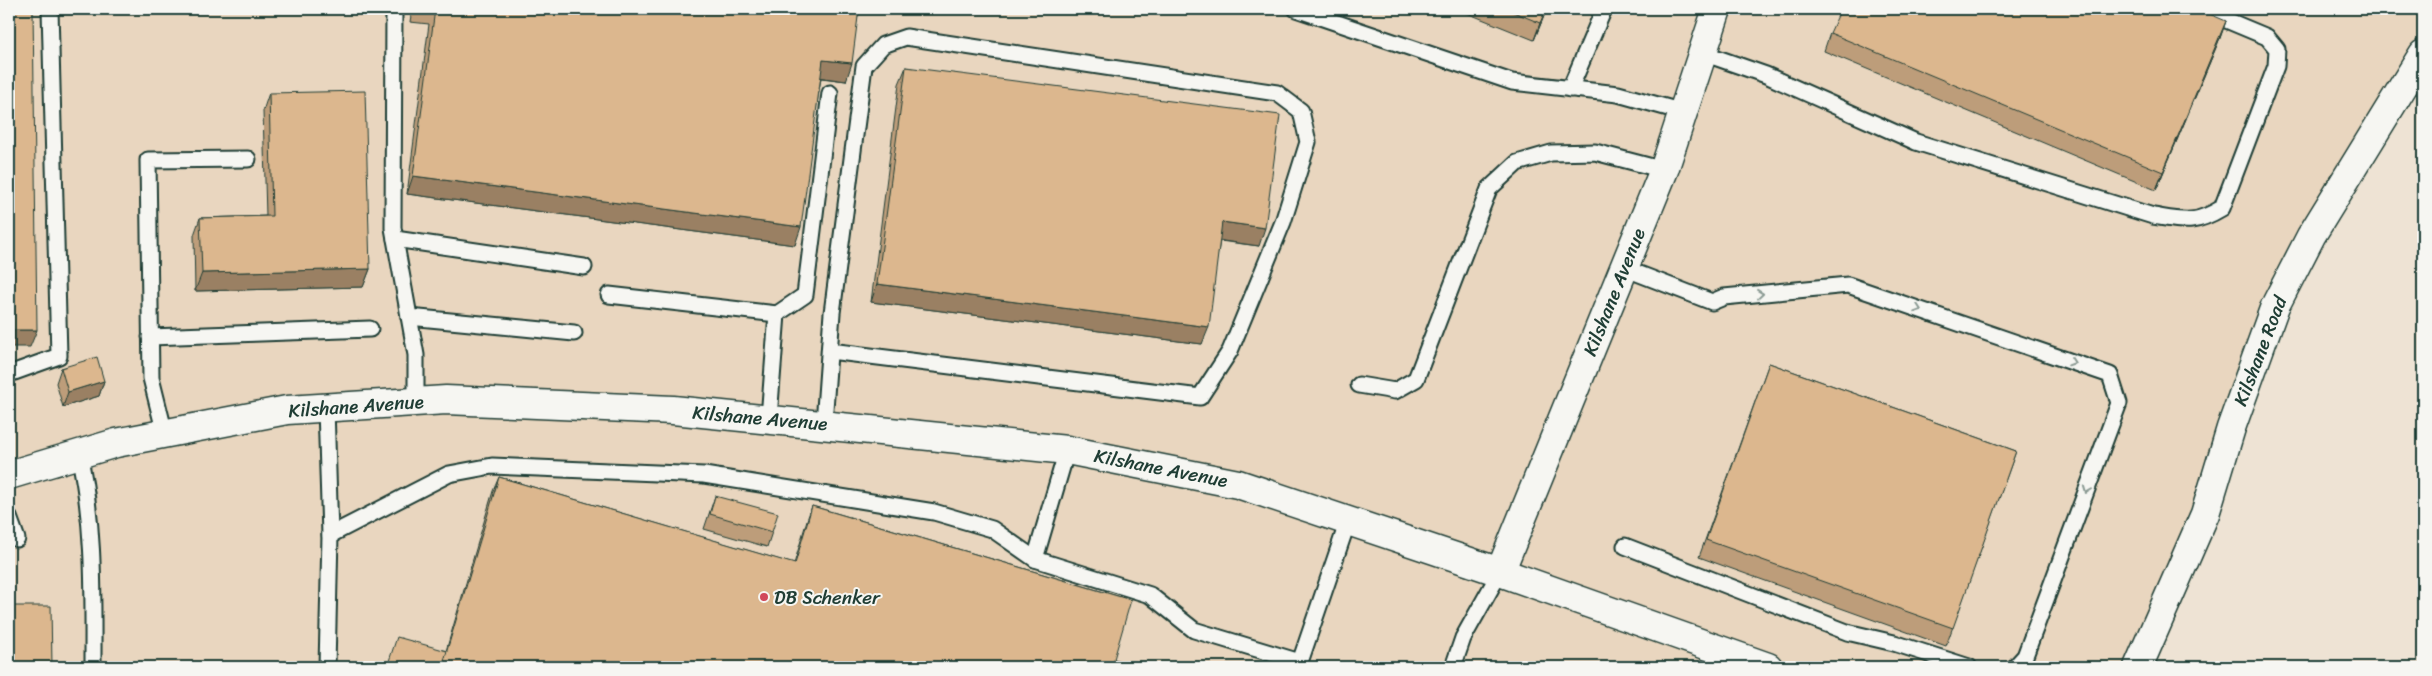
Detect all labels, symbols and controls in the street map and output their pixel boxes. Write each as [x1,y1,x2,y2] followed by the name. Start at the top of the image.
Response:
[1573,223,1655,361] street label: Kilshane Avenue
[1756,289,1764,300] one-way arrow
[2224,290,2296,411] street label: Kilshane Road
[1913,304,1922,314] one-way arrow
[2067,356,2076,366] one-way arrow
[287,385,425,427] street label: Kilshane Avenue
[691,396,829,440] street label: Kilshane Avenue
[1091,439,1231,497] street label: Kilshane Avenue
[2083,485,2093,493] one-way arrow
[774,581,881,614] place label: DB Schenker
[758,591,770,603] marker: DB Schenker

